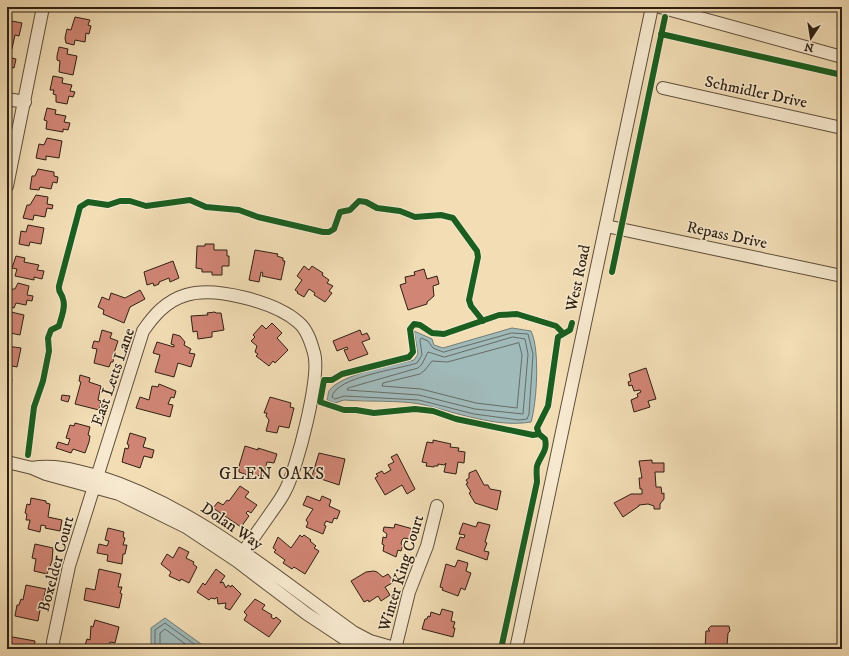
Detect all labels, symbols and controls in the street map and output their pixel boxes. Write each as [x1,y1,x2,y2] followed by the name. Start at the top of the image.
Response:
[791,18,831,58] north arrow
[803,39,815,55] text: N
[703,71,809,113] street label: Schmidler Drive
[685,217,769,253] street label: Repass Drive
[561,243,595,314] street label: West Road
[87,325,139,429] street label: East Letts Lane
[219,463,325,485] district label: GLEN OAKS
[197,498,267,554] street label: Dolan Way
[374,513,428,634] street label: Winter King Court
[34,514,78,614] street label: Boxelder Court

